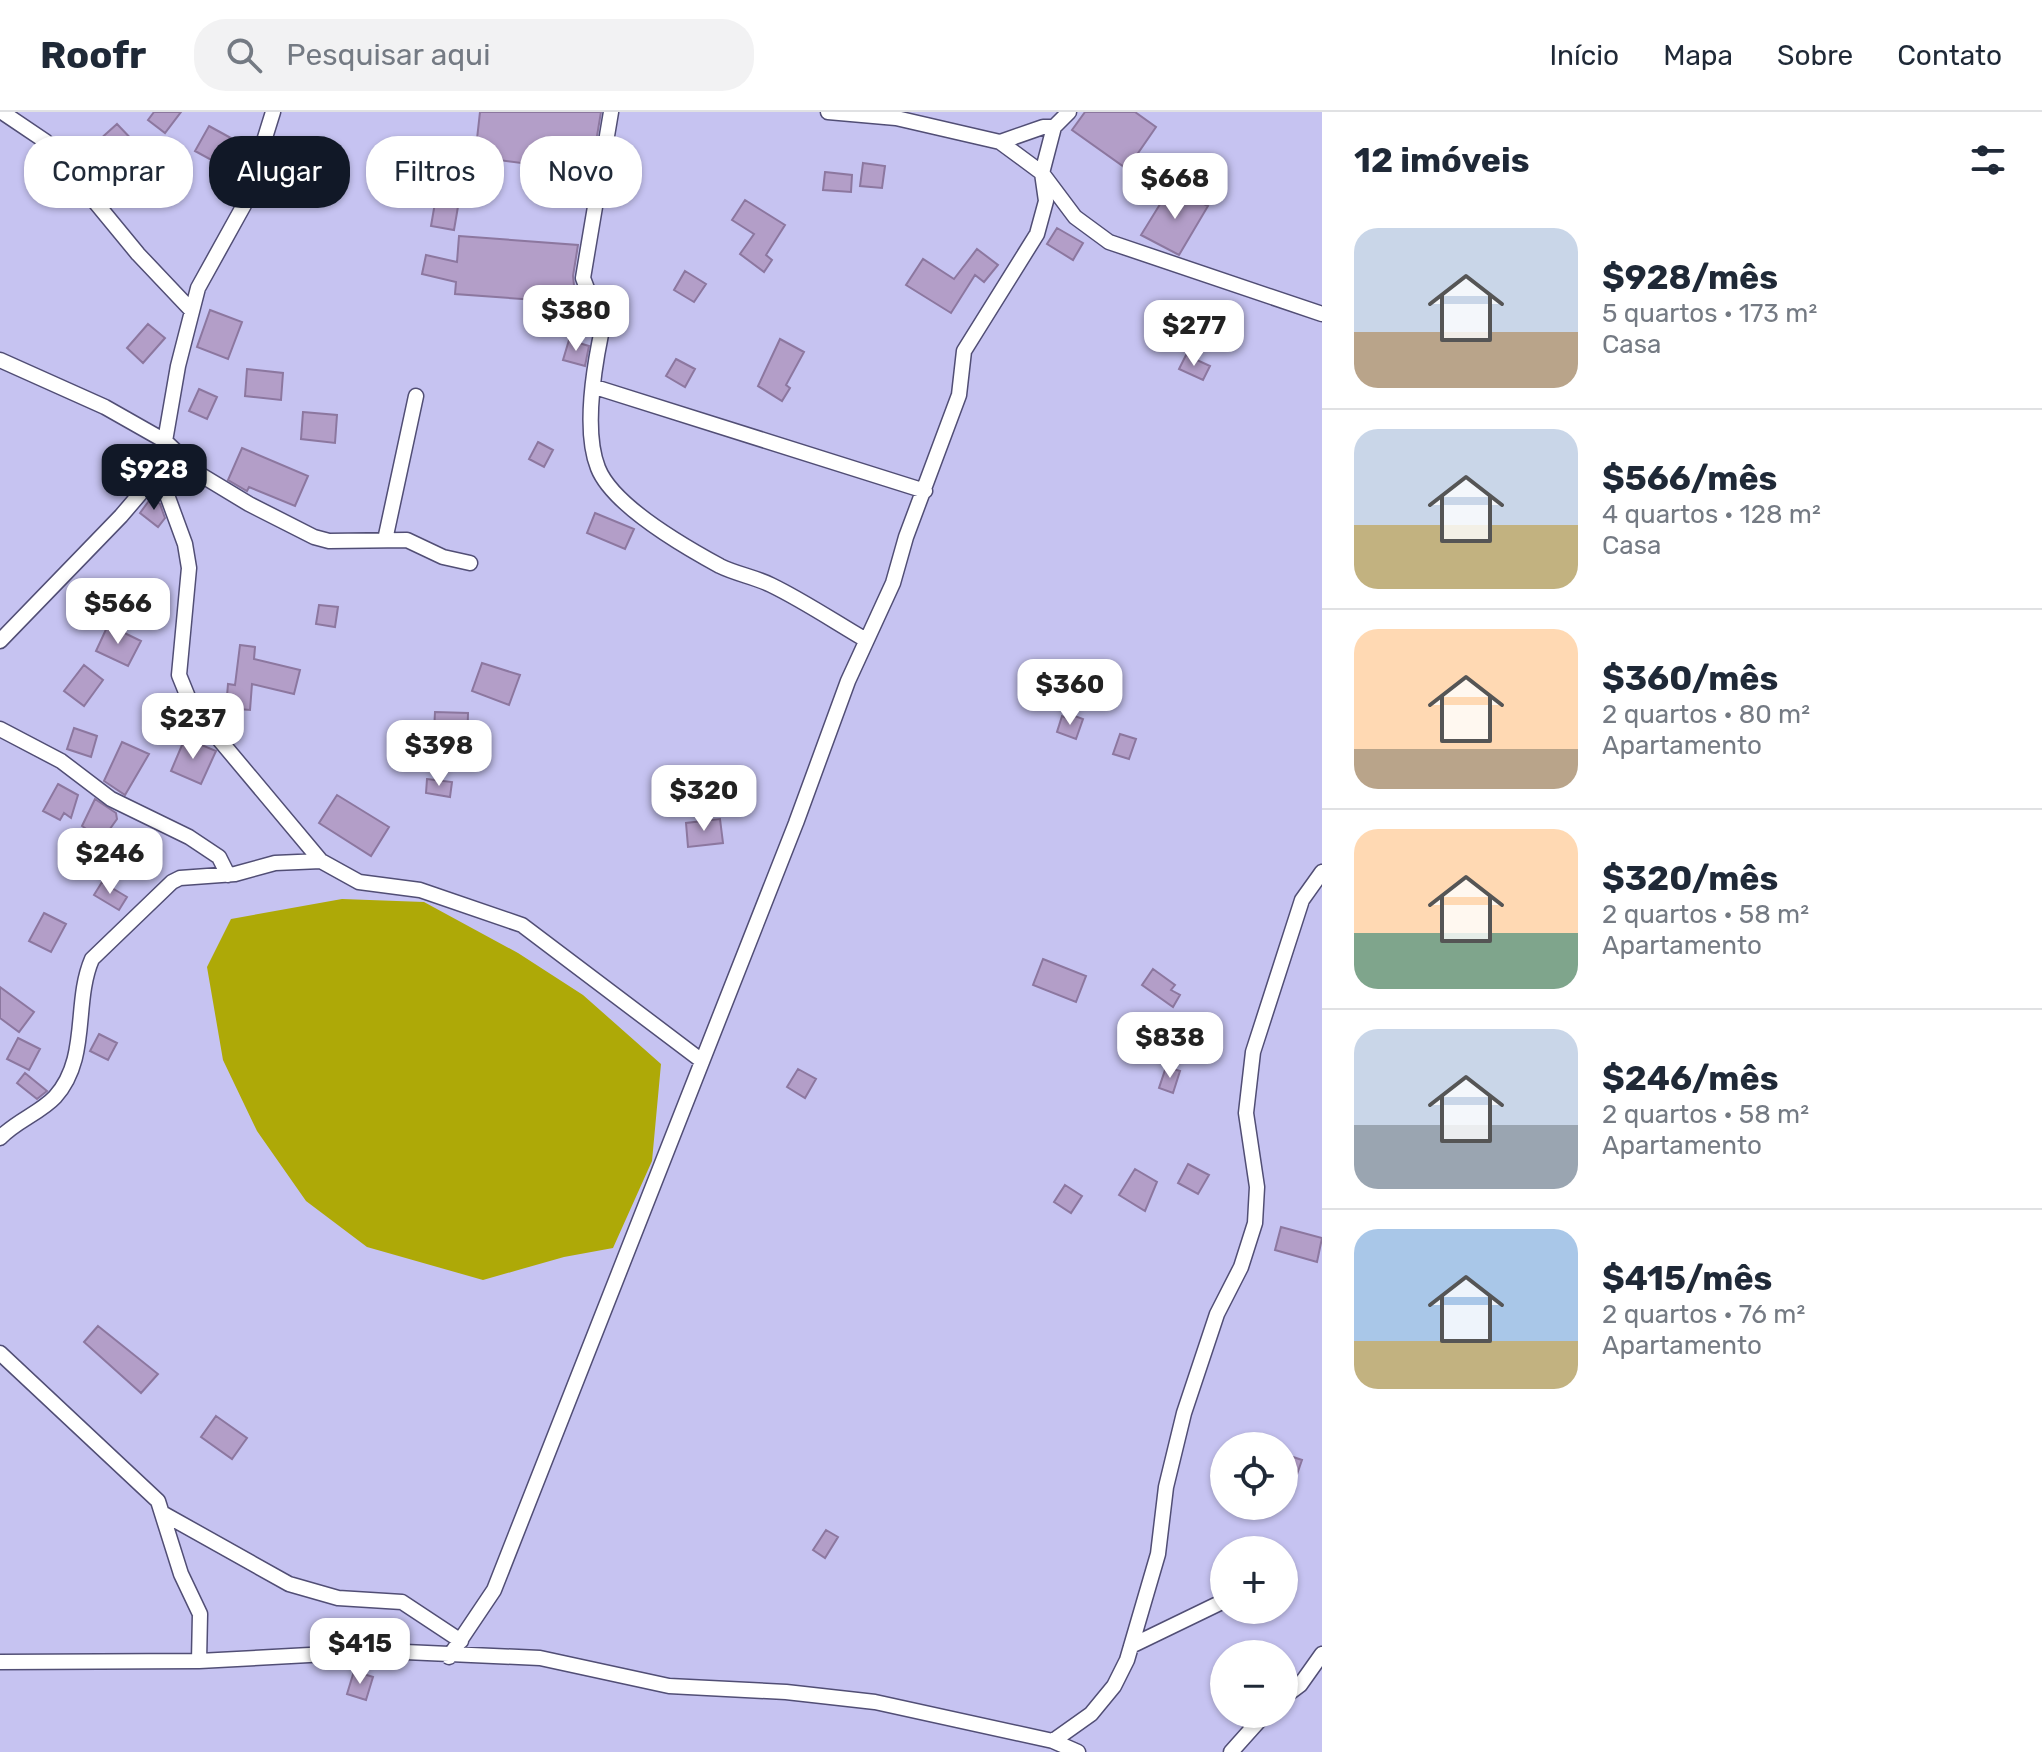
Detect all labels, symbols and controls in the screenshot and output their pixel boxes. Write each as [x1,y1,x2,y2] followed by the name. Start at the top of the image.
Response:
[194,19,754,91] search box
[40,32,146,78] text: Roofr
[222,33,266,77] icon: search
[286,37,490,73] text: Pesquisar aqui
[1549,39,1619,72] text: Início
[1663,39,1733,72] text: Mapa
[1777,39,1853,72] text: Sobre
[1897,39,2002,72] text: Contato
[24,136,193,208] chip: Comprar
[209,136,350,208] chip: Alugar
[366,136,504,208] chip: Filtros
[520,136,642,208] chip: Novo
[1966,138,2010,182] icon: filters
[1354,140,1529,181] text: 12 imóveis
[1128,153,1222,221] pin: $668
[1141,163,1209,194] text: $668
[1602,257,1778,298] text: $928/mês
[1418,260,1514,356] icon: home
[529,285,623,353] pin: $380
[541,295,611,326] text: $380
[1602,298,1817,329] text: 5 quartos · 173 m²
[1147,300,1241,368] pin: $277
[1162,310,1226,341] text: $277
[1602,329,1661,360] text: Casa
[107,444,201,512] pin: $928
[120,454,188,485] text: $928
[1602,458,1777,499] text: $566/mês
[1418,461,1514,557] icon: home
[1602,499,1821,530] text: 4 quartos · 128 m²
[1602,530,1661,561] text: Casa
[71,578,165,646] pin: $566
[84,588,152,619] text: $566
[1602,658,1778,699] text: $360/mês
[1023,659,1117,727] pin: $360
[1418,661,1514,757] icon: home
[1035,669,1105,700] text: $360
[146,693,240,761] pin: $237
[1602,699,1810,730] text: 2 quartos · 80 m²
[160,703,226,734] text: $237
[392,720,486,788] pin: $398
[405,730,473,761] text: $398
[1602,730,1762,761] text: Apartamento
[657,765,751,833] pin: $320
[669,775,739,806] text: $320
[63,828,157,896] pin: $246
[76,838,144,869] text: $246
[1602,858,1778,899] text: $320/mês
[1418,861,1514,957] icon: home
[1602,899,1809,930] text: 2 quartos · 58 m²
[1602,930,1762,961] text: Apartamento
[1123,1012,1217,1080] pin: $838
[1135,1022,1205,1053] text: $838
[1602,1058,1778,1099] text: $246/mês
[1418,1061,1514,1157] icon: home
[1602,1099,1809,1130] text: 2 quartos · 58 m²
[1602,1130,1762,1161] text: Apartamento
[1602,1258,1772,1299] text: $415/mês
[1418,1261,1514,1357] icon: home
[1602,1299,1805,1330] text: 2 quartos · 76 m²
[1602,1330,1762,1361] text: Apartamento
[1210,1432,1298,1728] map controls
[1210,1432,1298,1520] button: locate
[1210,1536,1298,1624] button: +
[313,1618,407,1686] pin: $415
[328,1628,392,1659] text: $415
[1210,1640,1298,1728] button: −

